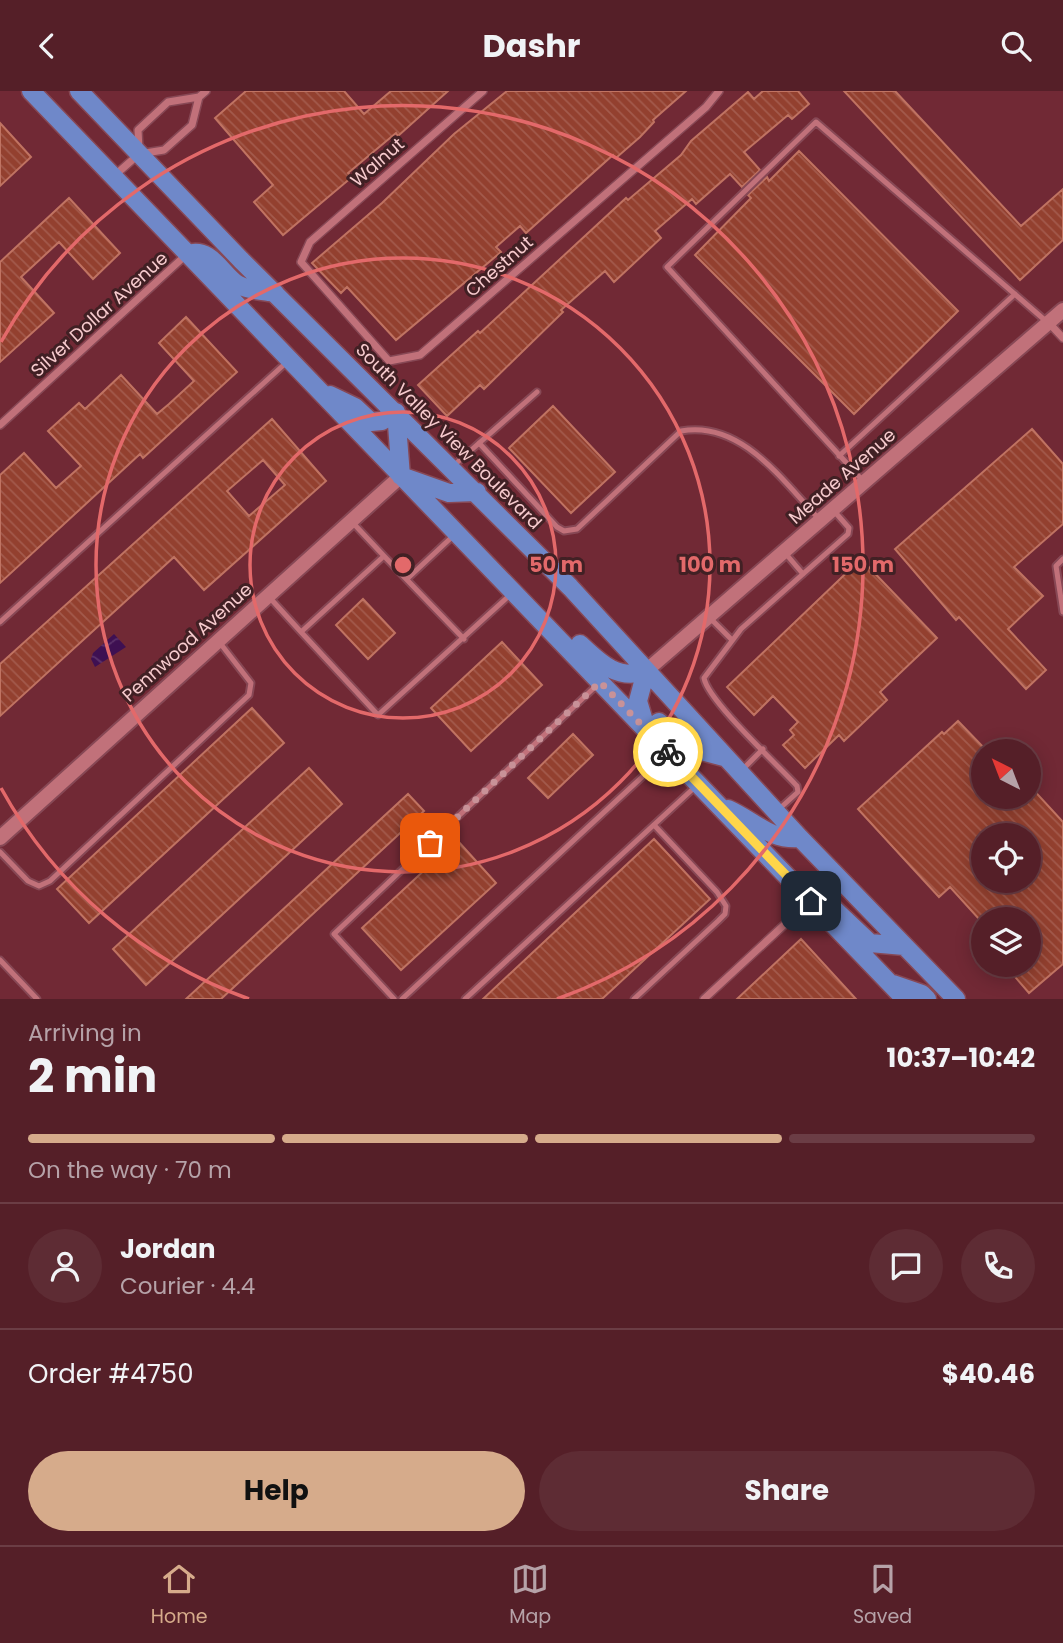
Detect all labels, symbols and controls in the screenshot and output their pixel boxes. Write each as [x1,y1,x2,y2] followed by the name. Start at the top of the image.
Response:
[482,23,581,68] text: Dashr
[28,27,66,65] icon: back
[997,27,1035,65] icon: search
[345,132,409,192] street label: Walnut
[460,230,538,302] street label: Chestnut
[25,246,173,382] street label: Silver Dollar Avenue
[350,337,548,535] street label: South Valley View Boulevard
[783,422,901,530] street label: Meade Avenue
[529,550,583,579] text: 50 m
[679,550,741,579] text: 100 m
[832,550,894,579] text: 150 m
[391,553,415,577] centre of rings
[117,577,257,707] street label: Pennwood Avenue
[633,717,703,787] courier
[649,733,687,771] icon: bike
[971,739,1041,809] north arrow
[971,739,1041,977] map controls
[400,813,460,873] pin
[971,823,1041,893] button: locate
[411,824,449,862] icon: bag
[781,871,841,931] pin
[792,882,830,920] icon: home
[971,907,1041,977] button: layers
[28,1017,142,1049] text: Arriving in
[887,1040,1035,1076] text: 10:37–10:42
[28,1044,157,1108] text: 2 min
[28,1154,232,1186] text: On the way · 70 m
[28,1229,102,1303] button: person
[869,1229,943,1303] button: chat
[961,1229,1035,1303] button: phone
[120,1231,216,1267] text: Jordan
[120,1270,255,1302] text: Courier · 4.4
[28,1356,194,1392] text: Order #4750
[942,1356,1035,1392] text: $40.46
[28,1451,525,1531] button: Help
[539,1451,1035,1531] button: Share
[151,1560,208,1631] tab: Home
[509,1560,551,1631] tab: Map
[853,1560,912,1631] tab: Saved

